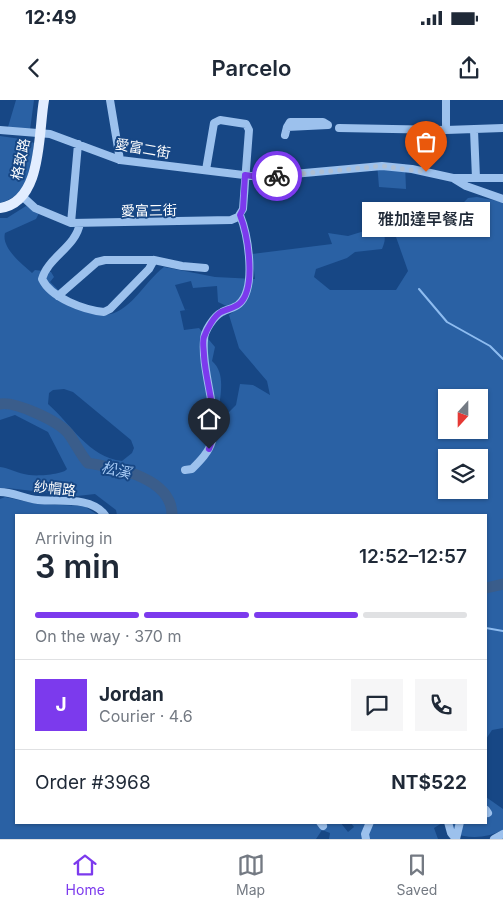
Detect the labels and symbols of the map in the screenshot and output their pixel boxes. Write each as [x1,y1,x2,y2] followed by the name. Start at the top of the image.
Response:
[405,121,447,172] pin
[114,135,172,161] street label: 愛富二街
[7,137,33,181] street label: 格致路
[252,151,302,201] courier
[121,201,177,219] street label: 愛富三街
[362,202,490,237] callout: 雅加達早餐店
[438,389,488,439] north arrow
[188,398,230,449] pin
[99,457,135,483] water label: 松溪
[33,477,77,499] street label: 紗帽路

